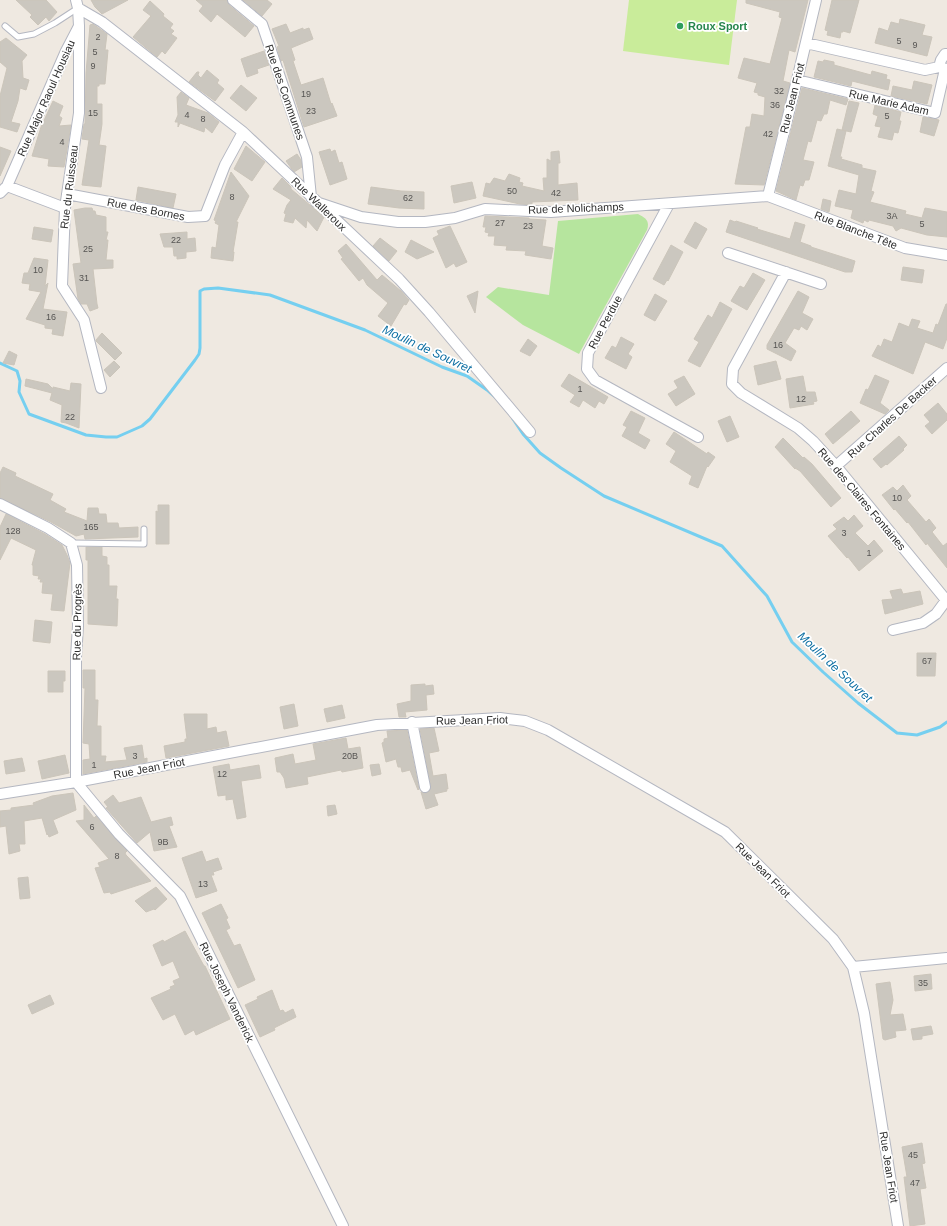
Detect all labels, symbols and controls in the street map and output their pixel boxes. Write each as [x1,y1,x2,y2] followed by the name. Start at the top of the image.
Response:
[688,20,748,32] place label: Roux Sport
[675,21,685,31] marker: Roux Sport
[95,32,101,42] house number: 2
[896,36,902,46] house number: 5
[15,38,77,158] street label: Rue Major Raoul Housiau
[912,40,918,50] house number: 9
[263,43,307,142] street label: Rue des Communes
[92,47,98,57] house number: 5
[90,61,96,71] house number: 9
[777,62,807,134] street label: Rue Jean Friot
[774,86,784,96] house number: 32
[848,87,930,117] street label: Rue Marie Adam
[301,89,311,99] house number: 19
[770,100,780,110] house number: 36
[306,106,316,116] house number: 23
[88,108,98,118] house number: 15
[184,110,190,120] house number: 4
[884,111,890,121] house number: 5
[200,114,206,124] house number: 8
[763,129,773,139] house number: 42
[59,137,65,147] house number: 4
[58,144,80,230] street label: Rue du Ruisseau
[289,175,349,234] street label: Rue Walleroux
[507,186,517,196] house number: 50
[551,188,561,198] house number: 42
[229,192,235,202] house number: 8
[403,193,413,203] house number: 62
[106,196,186,223] street label: Rue des Bornes
[528,200,625,216] street label: Rue de Nolichamps
[813,209,899,251] street label: Rue Blanche Tête
[886,211,898,221] house number: 3A
[495,218,505,228] house number: 27
[919,219,925,229] house number: 5
[523,221,533,231] house number: 23
[171,235,181,245] house number: 22
[83,244,93,254] house number: 25
[33,265,43,275] house number: 10
[79,273,89,283] house number: 31
[586,293,624,351] street label: Rue Perdue
[46,312,56,322] house number: 16
[380,322,474,376] water label: Moulin de Souvret
[773,340,783,350] house number: 16
[845,374,939,460] street label: Rue Charles De Backer
[577,384,583,394] house number: 1
[796,394,806,404] house number: 12
[65,412,75,422] house number: 22
[816,445,909,553] street label: Rue des Claires Fontaines
[892,493,902,503] house number: 10
[83,522,99,532] house number: 165
[5,526,21,536] house number: 128
[841,528,847,538] house number: 3
[866,548,872,558] house number: 1
[70,583,84,661] street label: Rue du Progrès
[795,629,876,706] water label: Moulin de Souvret
[922,656,932,666] house number: 67
[436,713,508,727] street label: Rue Jean Friot
[132,751,138,761] house number: 3
[342,751,358,761] house number: 20B
[112,755,186,781] street label: Rue Jean Friot
[91,760,97,770] house number: 1
[217,769,227,779] house number: 12
[89,822,95,832] house number: 6
[157,837,169,847] house number: 9B
[733,840,793,900] street label: Rue Jean Friot
[114,851,120,861] house number: 8
[198,879,208,889] house number: 13
[198,940,257,1044] street label: Rue Joseph Vanderick
[918,978,928,988] house number: 35
[877,1130,901,1204] street label: Rue Jean Friot
[908,1150,918,1160] house number: 45
[910,1178,920,1188] house number: 47

